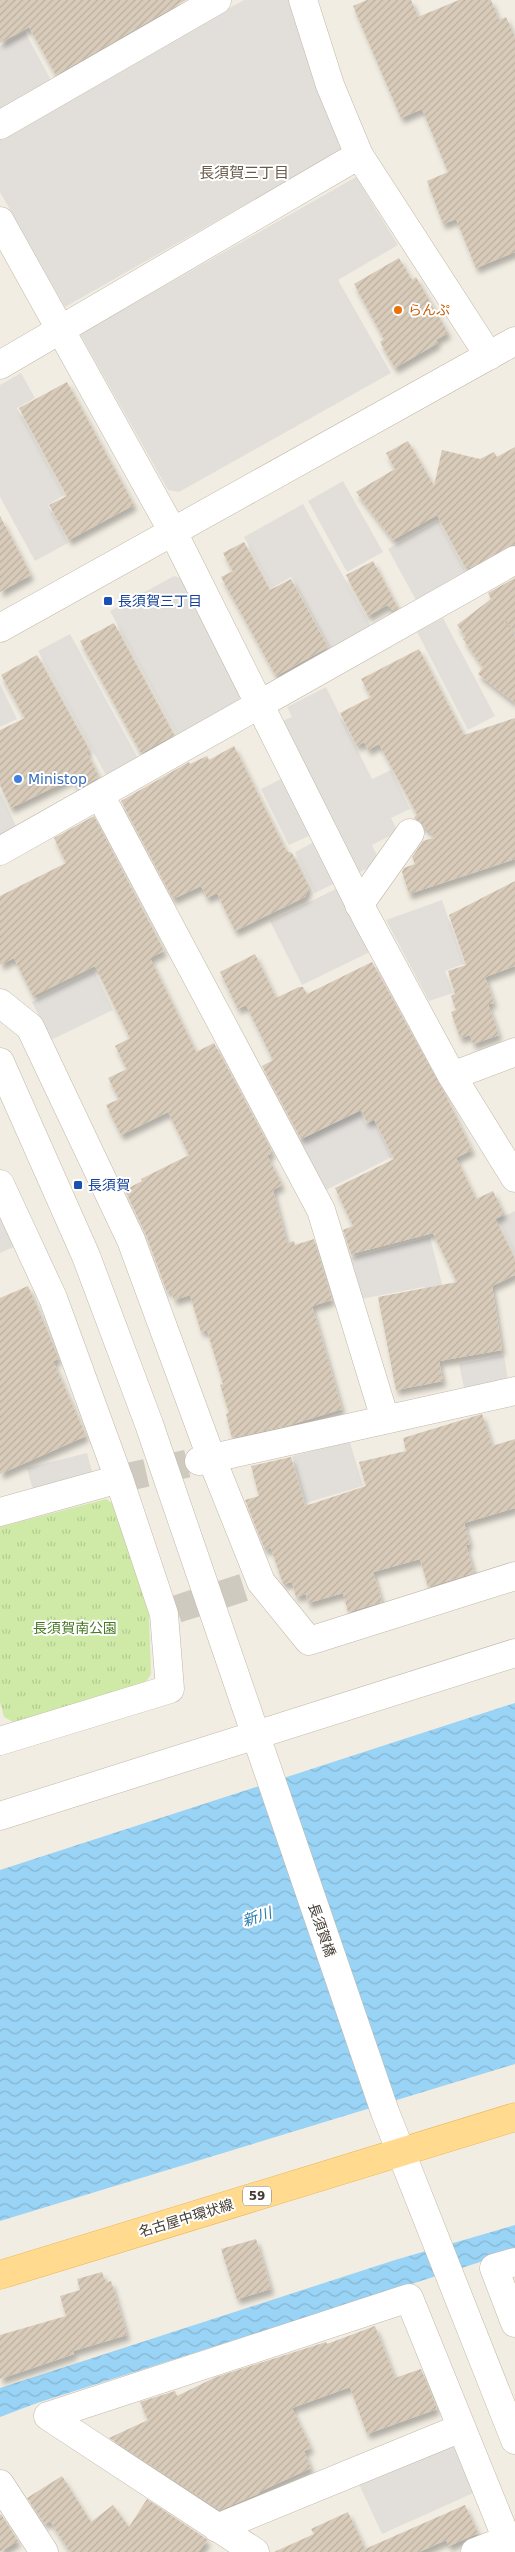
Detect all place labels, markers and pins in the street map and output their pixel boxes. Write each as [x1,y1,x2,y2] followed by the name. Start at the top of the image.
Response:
[408,302,450,318] place label: らんぷ
[392,304,404,316] marker: らんぷ
[118,593,202,609] place label: 長須賀三丁目
[102,595,114,607] marker: 長須賀三丁目
[28,771,87,787] place label: Ministop
[12,773,24,785] marker: Ministop
[88,1177,130,1193] place label: 長須賀
[72,1179,84,1191] marker: 長須賀

